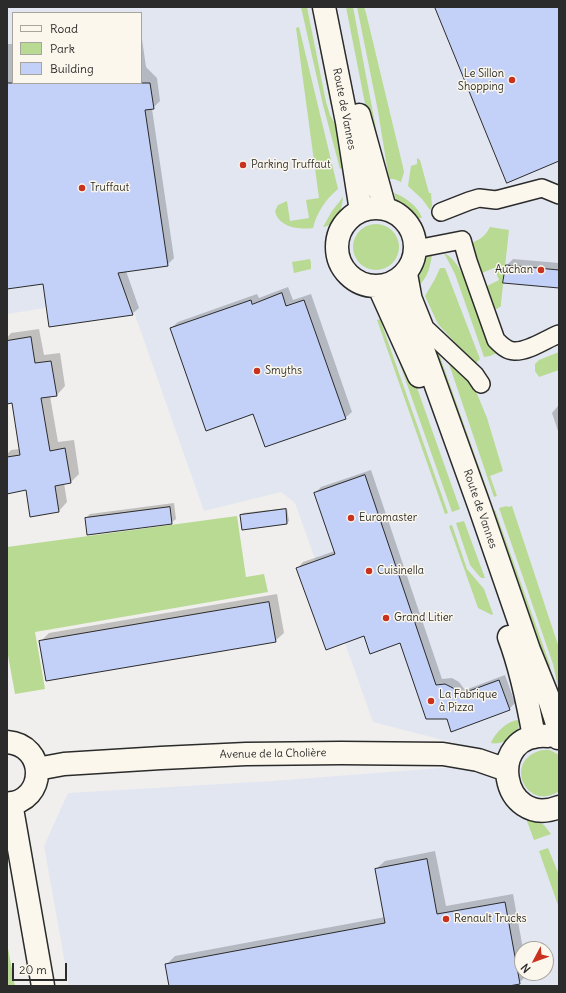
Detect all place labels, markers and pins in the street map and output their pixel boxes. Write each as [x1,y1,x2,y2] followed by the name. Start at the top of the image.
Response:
[458,67,504,93] place label: Le Sillon Shopping
[507,75,517,85] marker: Le Sillon Shopping
[251,158,331,172] place label: Parking Truffaut
[238,160,248,170] marker: Parking Truffaut
[90,181,129,195] place label: Truffaut
[77,183,87,193] marker: Truffaut
[495,263,533,277] place label: Auchan
[536,265,546,275] marker: Auchan
[265,364,302,378] place label: Smyths
[252,366,262,376] marker: Smyths
[359,511,417,525] place label: Euromaster
[346,513,356,523] marker: Euromaster
[377,564,424,578] place label: Cuisinella
[364,566,374,576] marker: Cuisinella
[394,611,453,625] place label: Grand Litier
[381,613,391,623] marker: Grand Litier
[439,688,497,714] place label: La Fabrique à Pizza
[426,696,436,706] marker: La Fabrique à Pizza
[454,912,527,926] place label: Renault Trucks
[441,914,451,924] marker: Renault Trucks

